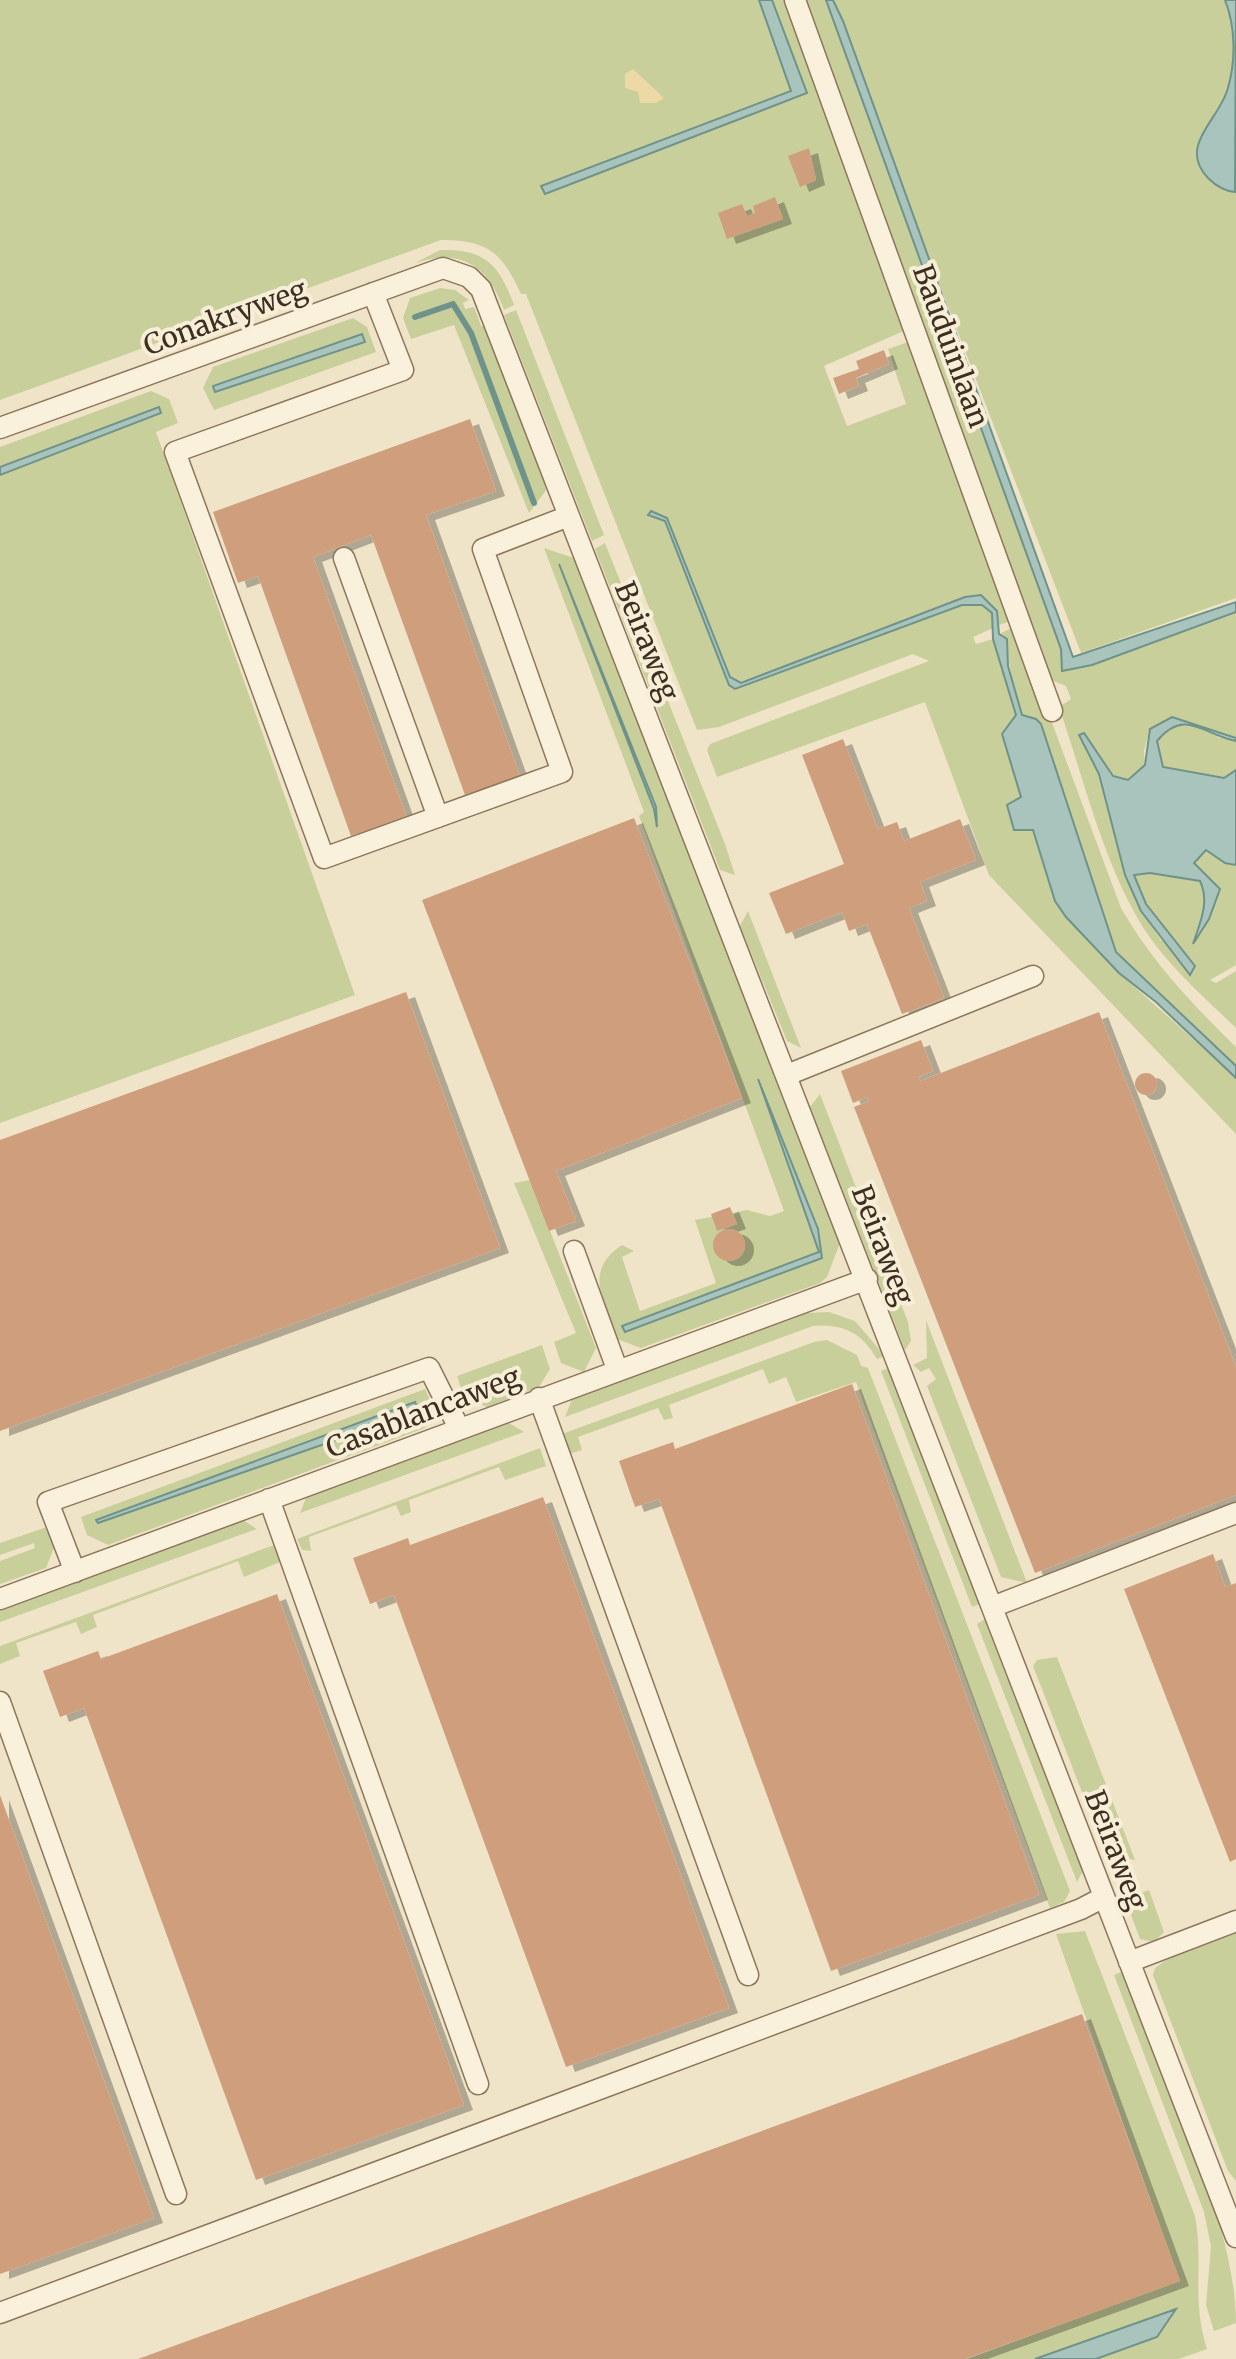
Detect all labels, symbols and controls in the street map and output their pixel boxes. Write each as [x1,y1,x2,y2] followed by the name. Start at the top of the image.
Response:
[905,260,997,432] street label: Bauduinlaan
[138,271,312,363] street label: Conakryweg
[607,576,687,706] street label: Beiraweg
[844,1180,922,1310] street label: Beiraweg
[321,1358,525,1466] street label: Casablancaweg
[1077,1785,1155,1915] street label: Beiraweg

